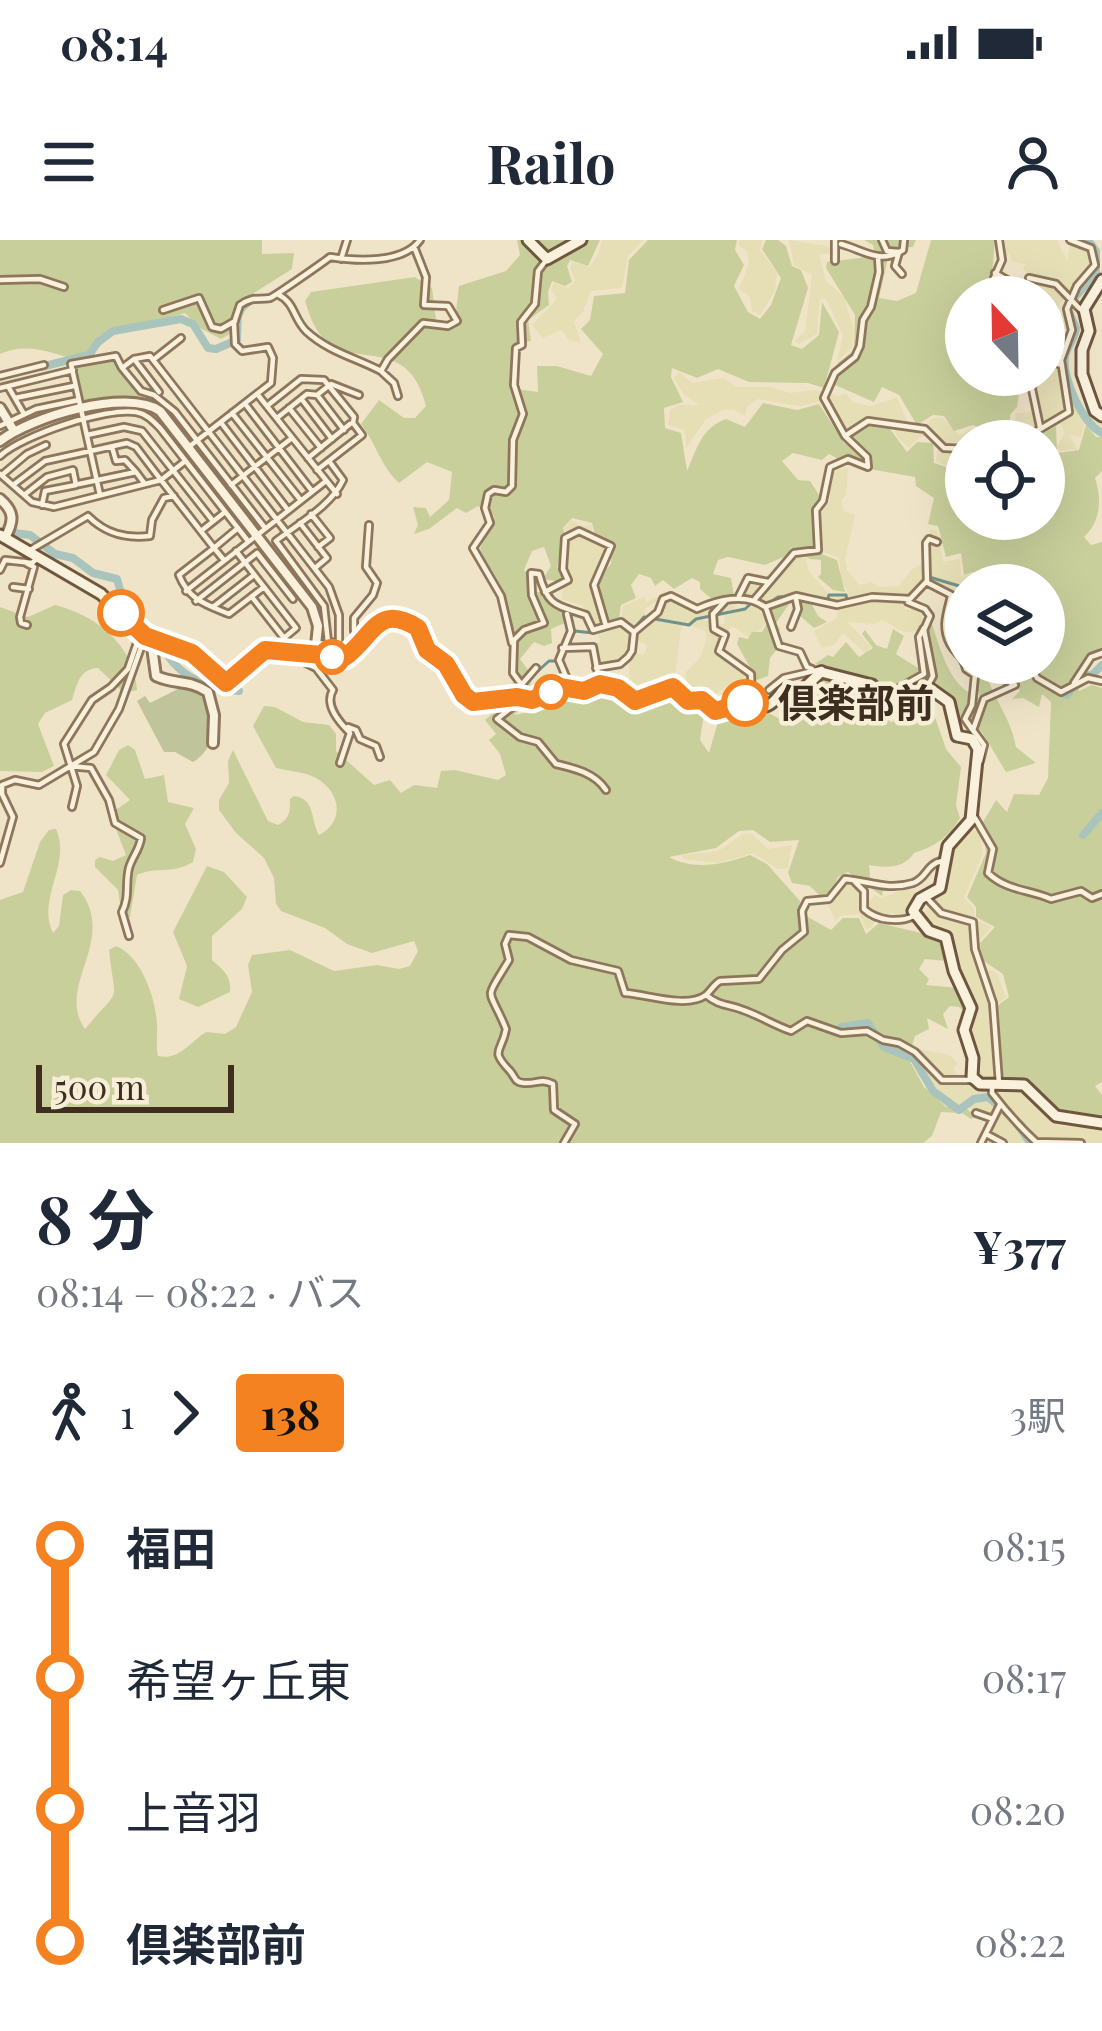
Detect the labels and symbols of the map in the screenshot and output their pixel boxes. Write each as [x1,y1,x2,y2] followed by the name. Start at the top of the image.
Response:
[945,276,1065,396] north arrow
[99,591,143,635] unlabelled marker
[316,641,348,673] unlabelled marker
[778,675,934,727] place label: 倶楽部前
[535,676,567,708] unlabelled marker
[723,681,767,725] marker: 倶楽部前
[36,1059,234,1112] scale bar

